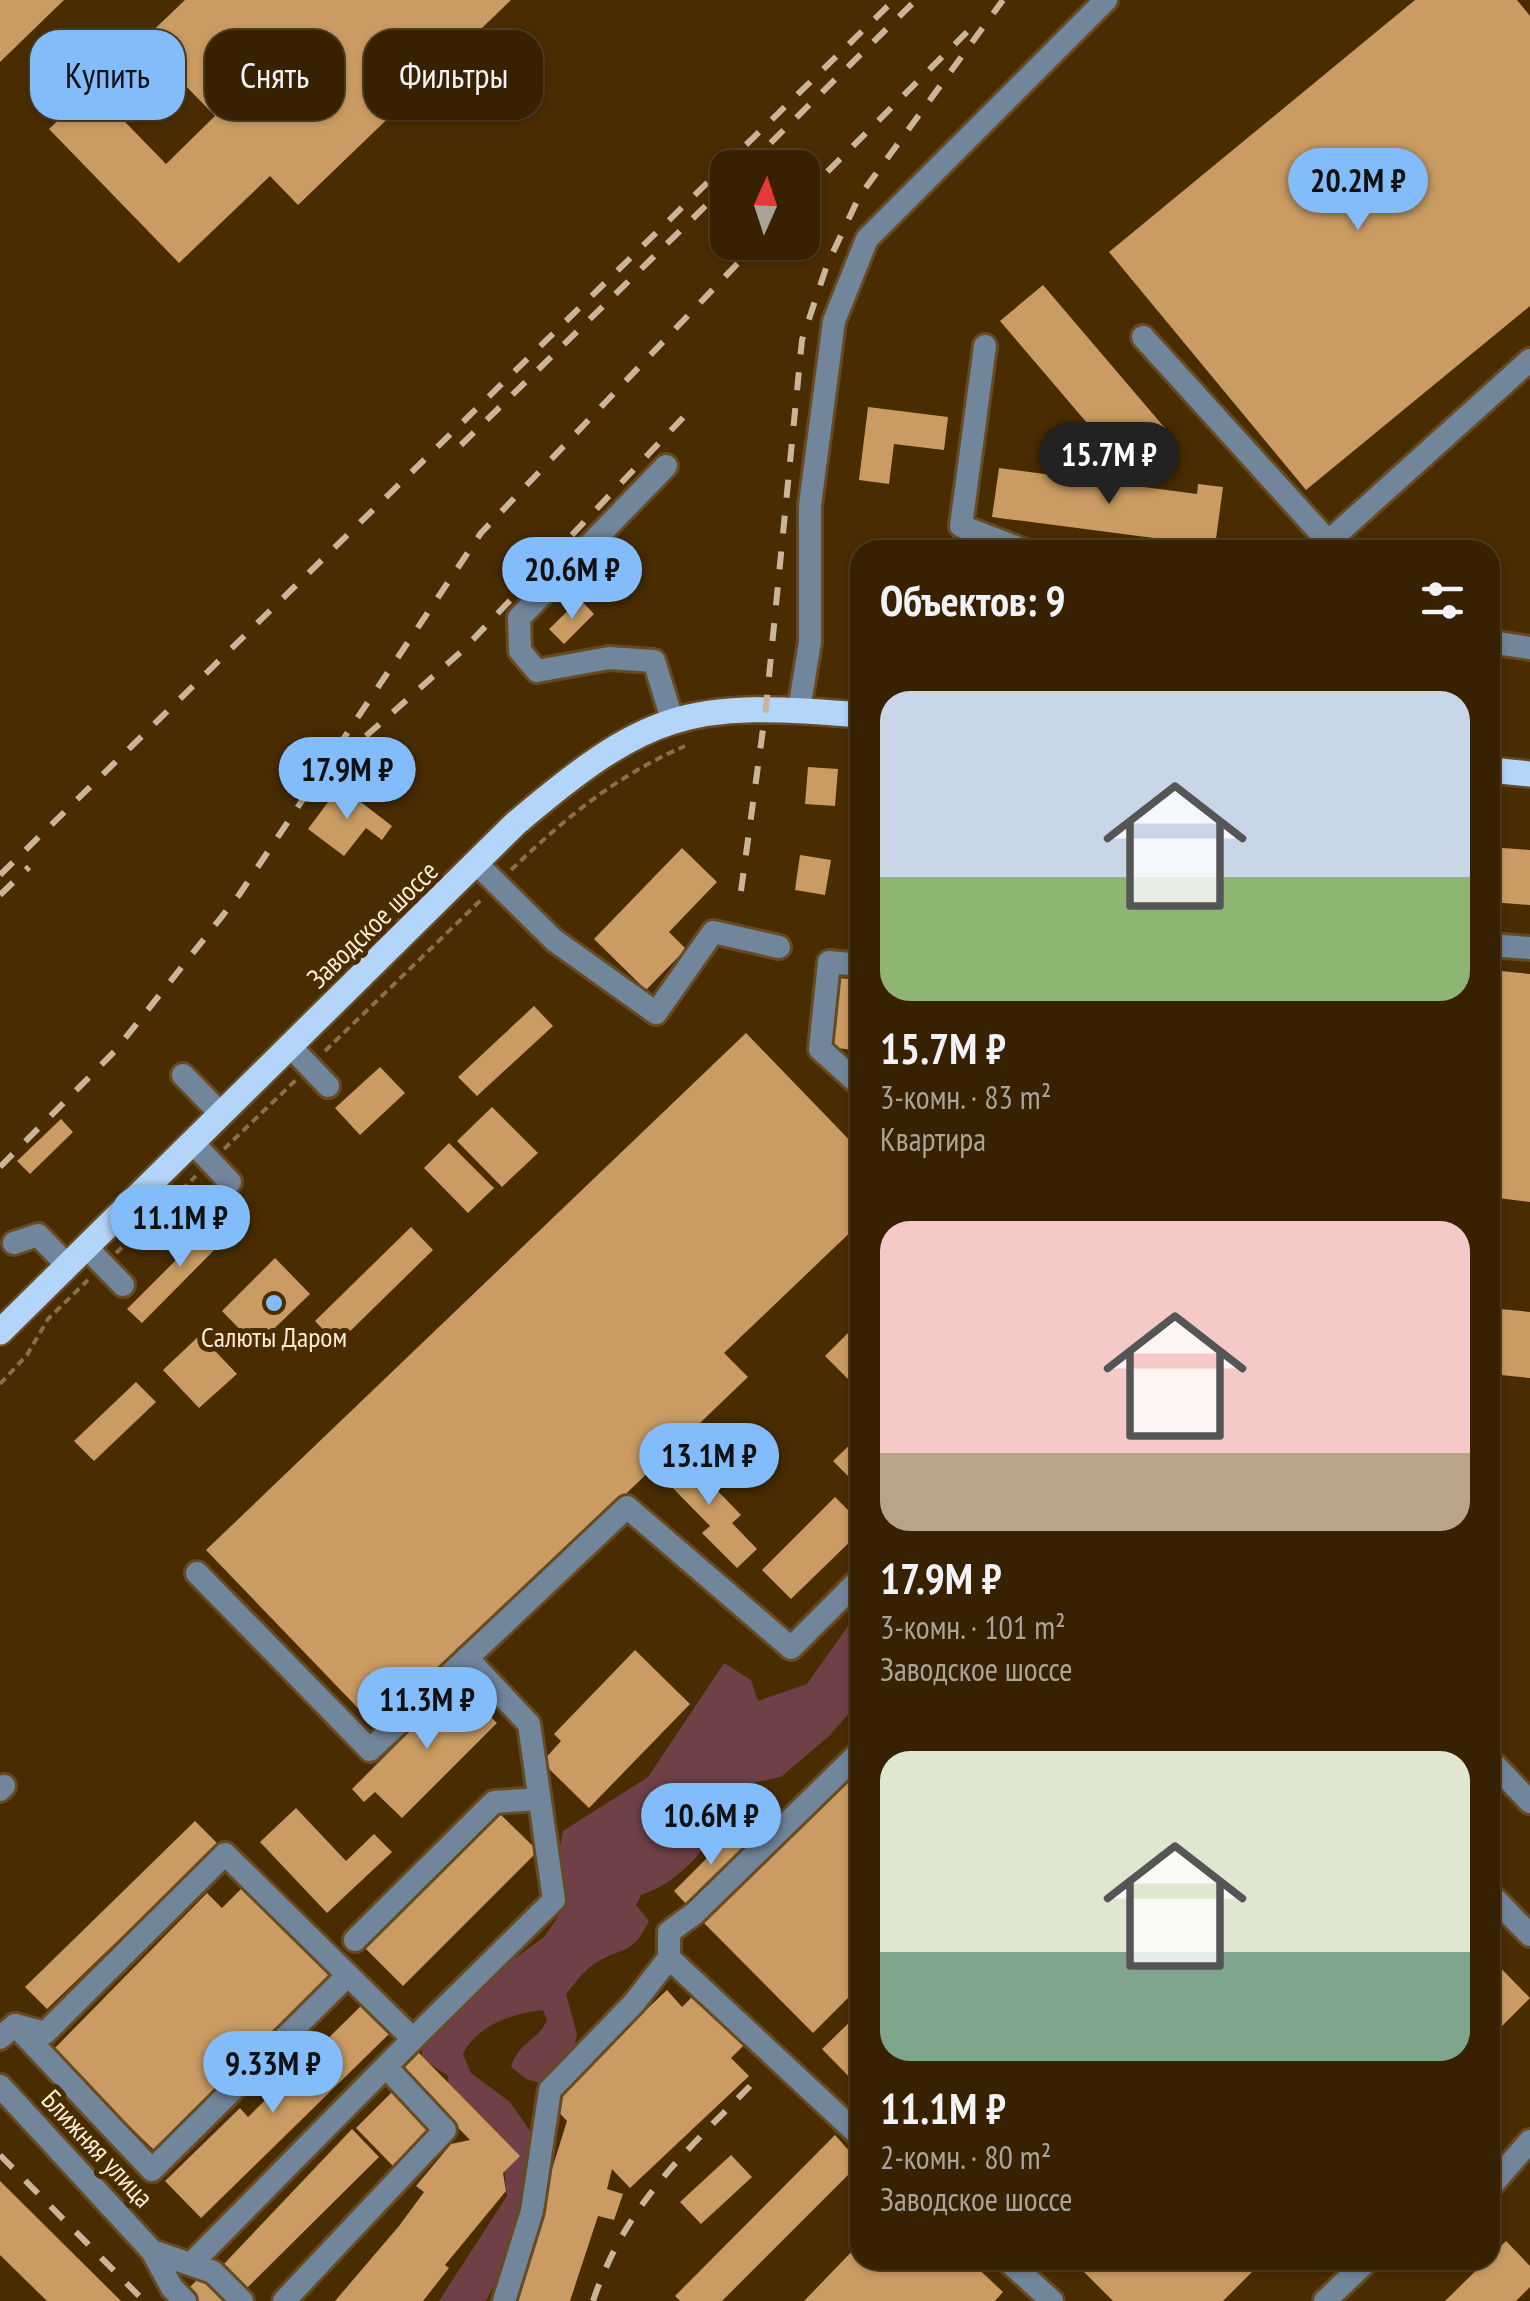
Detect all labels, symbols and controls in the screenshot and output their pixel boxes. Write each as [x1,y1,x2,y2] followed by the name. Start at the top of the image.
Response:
[30,30,185,120] chip: Купить
[205,30,344,120] chip: Снять
[364,30,543,120] chip: Фильтры
[1266,148,1450,233] pin: 20.2M ₽
[710,150,820,260] north arrow
[710,150,820,260] map controls
[1310,159,1406,201] text: 20.2M ₽
[1017,422,1201,507] pin: 15.7M ₽
[1061,433,1157,475] text: 15.7M ₽
[480,537,664,622] pin: 20.6M ₽
[524,548,620,590] text: 20.6M ₽
[880,573,1066,628] text: Объектов: 9
[1415,573,1470,628] icon: filters
[255,737,439,822] pin: 17.9M ₽
[301,748,393,790] text: 17.9M ₽
[1085,756,1265,936] icon: home
[299,852,445,996] street label: Заводское шоссе
[880,1021,1006,1076] text: 15.7M ₽
[880,1076,1051,1118] text: 3-комн. · 83 m²
[880,1118,986,1160] text: Квартира
[88,1185,272,1270] pin: 11.1M ₽
[132,1196,228,1238] text: 11.1M ₽
[1085,1286,1265,1466] icon: home
[263,1292,285,1314] marker: Салюты Даром
[201,1318,347,1355] place label: Салюты Даром
[617,1423,801,1508] pin: 13.1M ₽
[661,1434,757,1476] text: 13.1M ₽
[880,1551,1002,1606] text: 17.9M ₽
[880,1606,1066,1648] text: 3-комн. · 101 m²
[880,1648,1073,1690] text: Заводское шоссе
[335,1667,519,1752] pin: 11.3M ₽
[379,1678,475,1720] text: 11.3M ₽
[619,1783,803,1868] pin: 10.6M ₽
[663,1794,759,1836] text: 10.6M ₽
[1085,1816,1265,1996] icon: home
[181,2031,365,2116] pin: 9.33M ₽
[225,2042,321,2084] text: 9.33M ₽
[34,2081,162,2215] street label: Ближняя улица
[880,2081,1006,2136] text: 11.1M ₽
[880,2136,1051,2178] text: 2-комн. · 80 m²
[880,2178,1073,2220] text: Заводское шоссе

